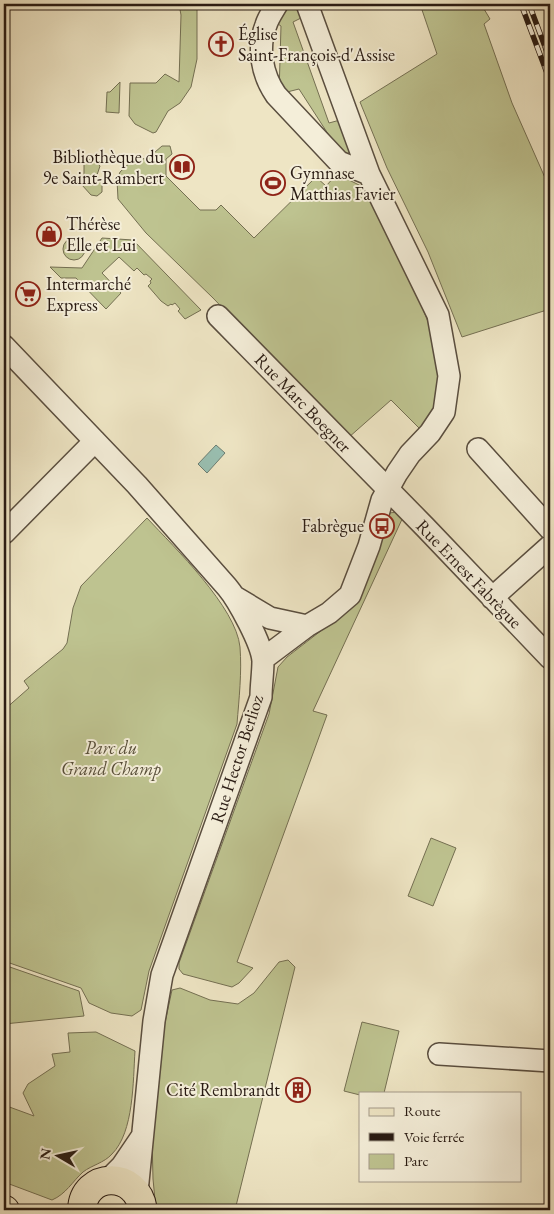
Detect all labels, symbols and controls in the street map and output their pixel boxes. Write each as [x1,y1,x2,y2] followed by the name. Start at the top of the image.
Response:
[238,22,395,66] place label: Église Saint-François-d'Assise
[208,31,234,57] church icon: Église Saint-François-d'Assise
[43,145,165,189] place label: Bibliothèque du 9e Saint-Rambert
[169,154,195,180] library icon: Bibliothèque du 9e Saint-Rambert
[290,161,395,205] place label: Gymnase Matthias Favier
[260,170,286,196] sports icon: Gymnase Matthias Favier
[66,212,137,256] place label: Thérèse Elle et Lui
[36,221,62,247] shop icon: Thérèse Elle et Lui
[46,272,131,316] place label: Intermarché Express
[15,281,41,307] supermarket icon: Intermarché Express
[250,348,357,457] street label: Rue Marc Boegner
[369,513,395,539] bus stop icon: Fabrègue
[302,514,364,537] place label: Fabrègue
[411,514,527,633] street label: Rue Ernest Fabrègue
[205,692,268,826] street label: Rue Hector Berlioz
[61,736,161,781] park label: Parc du Grand Champ
[285,1077,311,1103] building icon: Cité Rembrandt
[166,1078,280,1101] place label: Cité Rembrandt
[359,1092,522,1182] legend
[404,1101,441,1120] text: Route
[404,1127,464,1146] text: Voie ferrée
[32,1132,82,1182] north arrow
[35,1146,55,1161] text: N
[404,1151,429,1170] text: Parc

